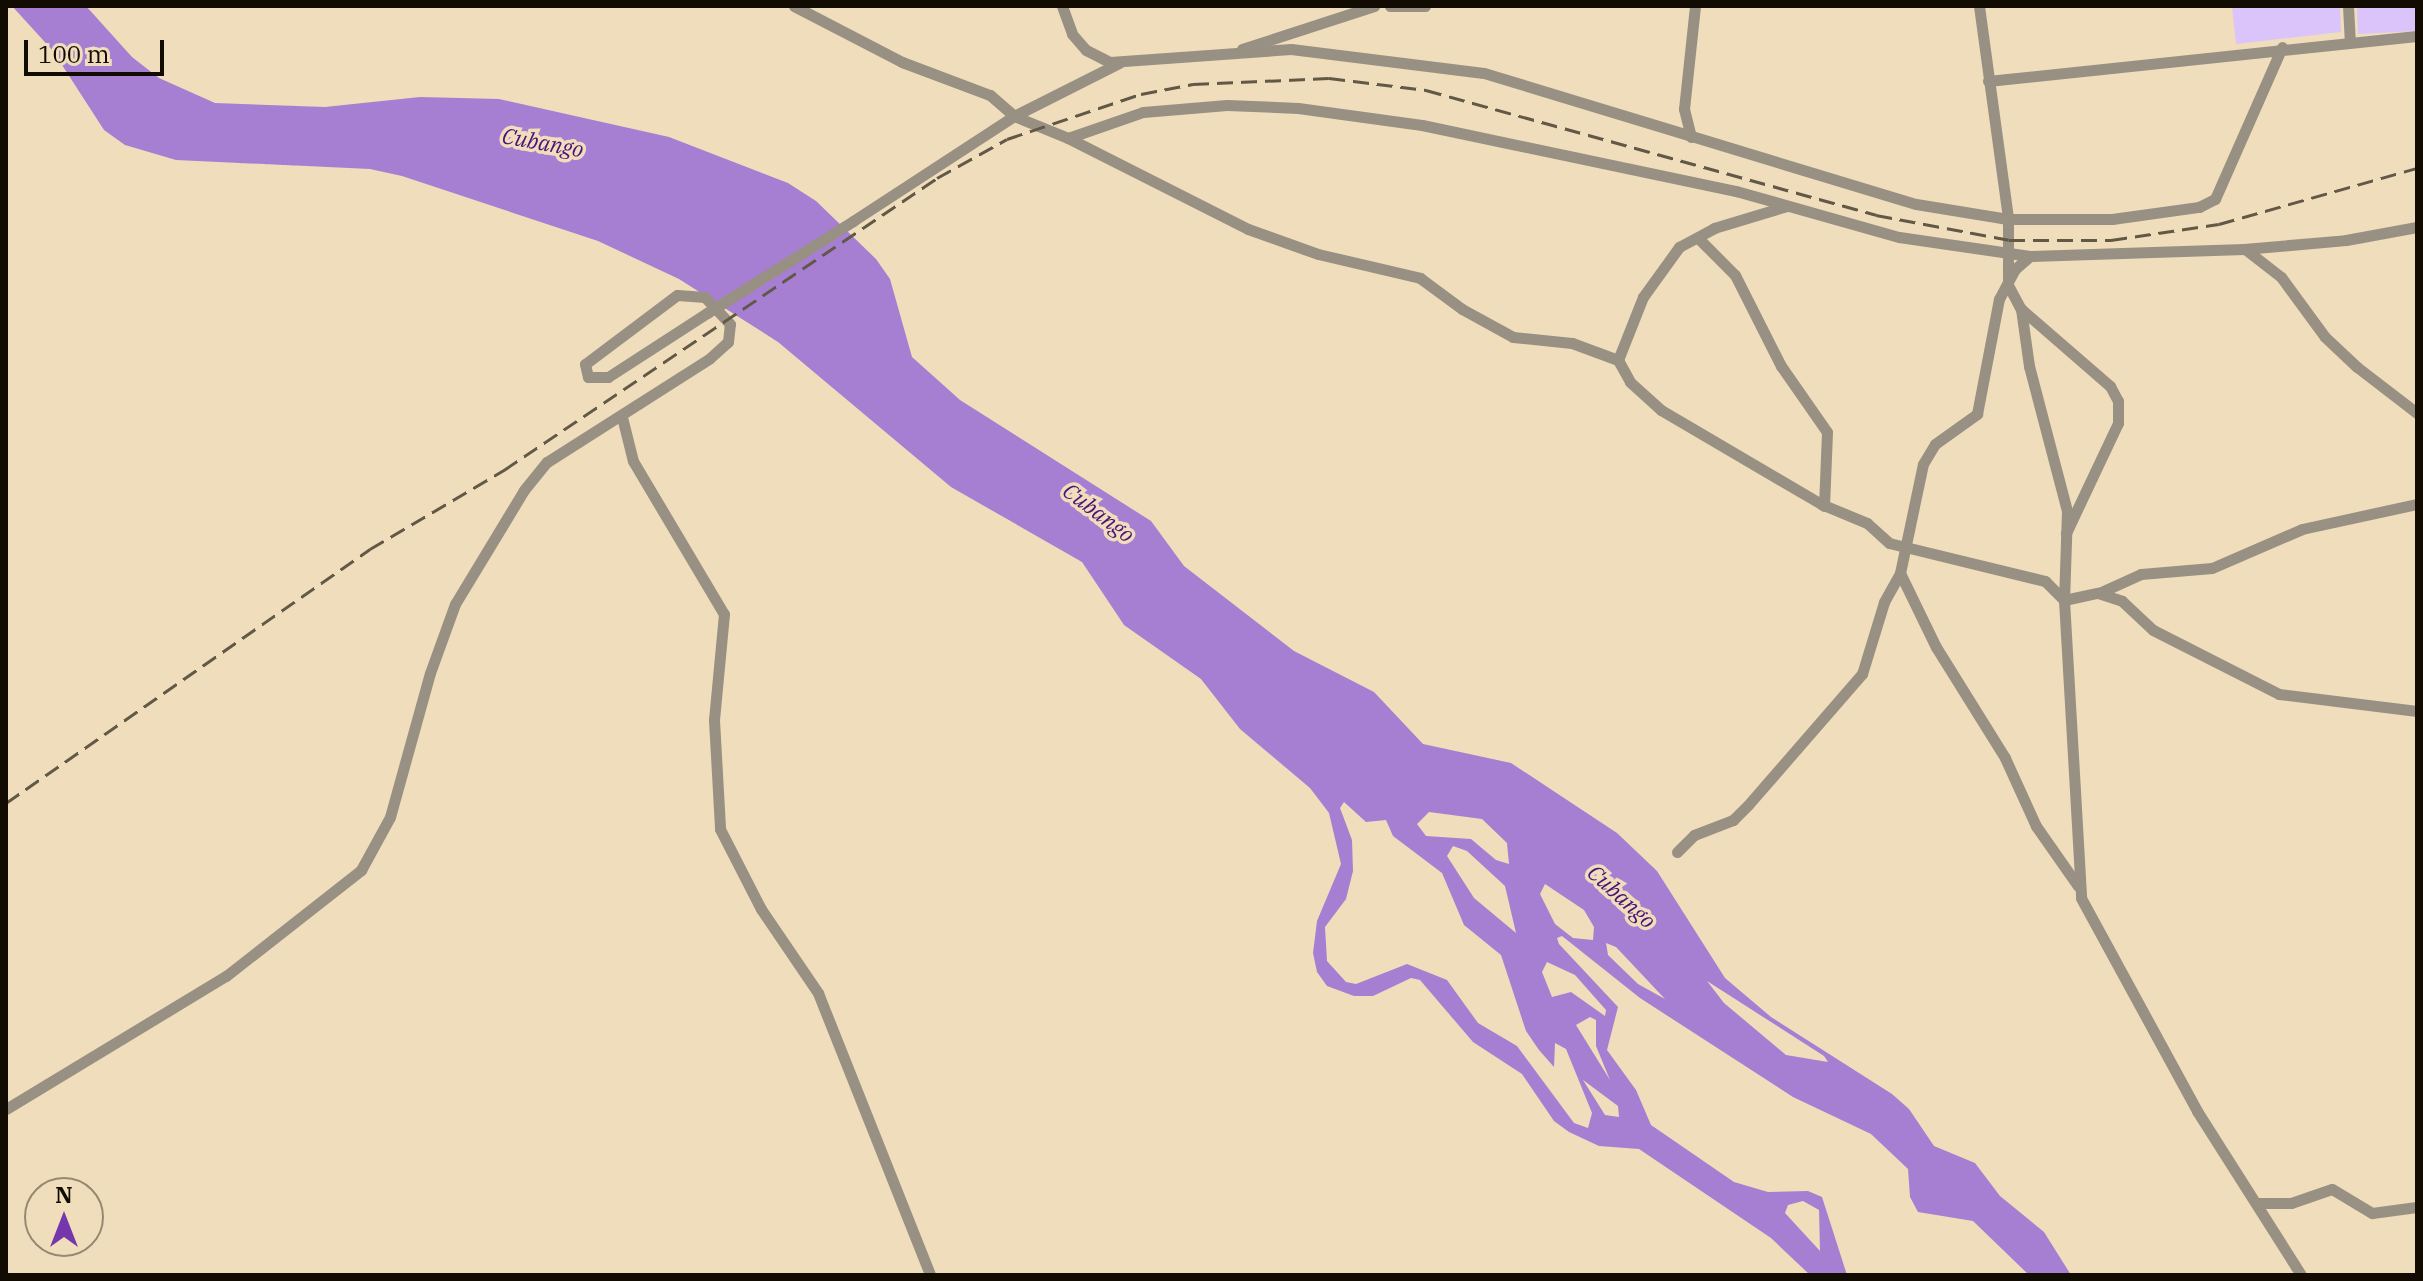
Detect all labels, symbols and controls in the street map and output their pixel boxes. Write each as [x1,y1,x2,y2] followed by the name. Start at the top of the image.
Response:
[28,24,168,74] scale bar
[38,38,110,70] text: 100 m
[500,122,586,162] water label: Cubango
[1058,477,1140,547] water label: Cubango
[1583,859,1661,933] water label: Cubango
[24,1177,104,1257] north arrow
[55,1180,73,1209] text: N

